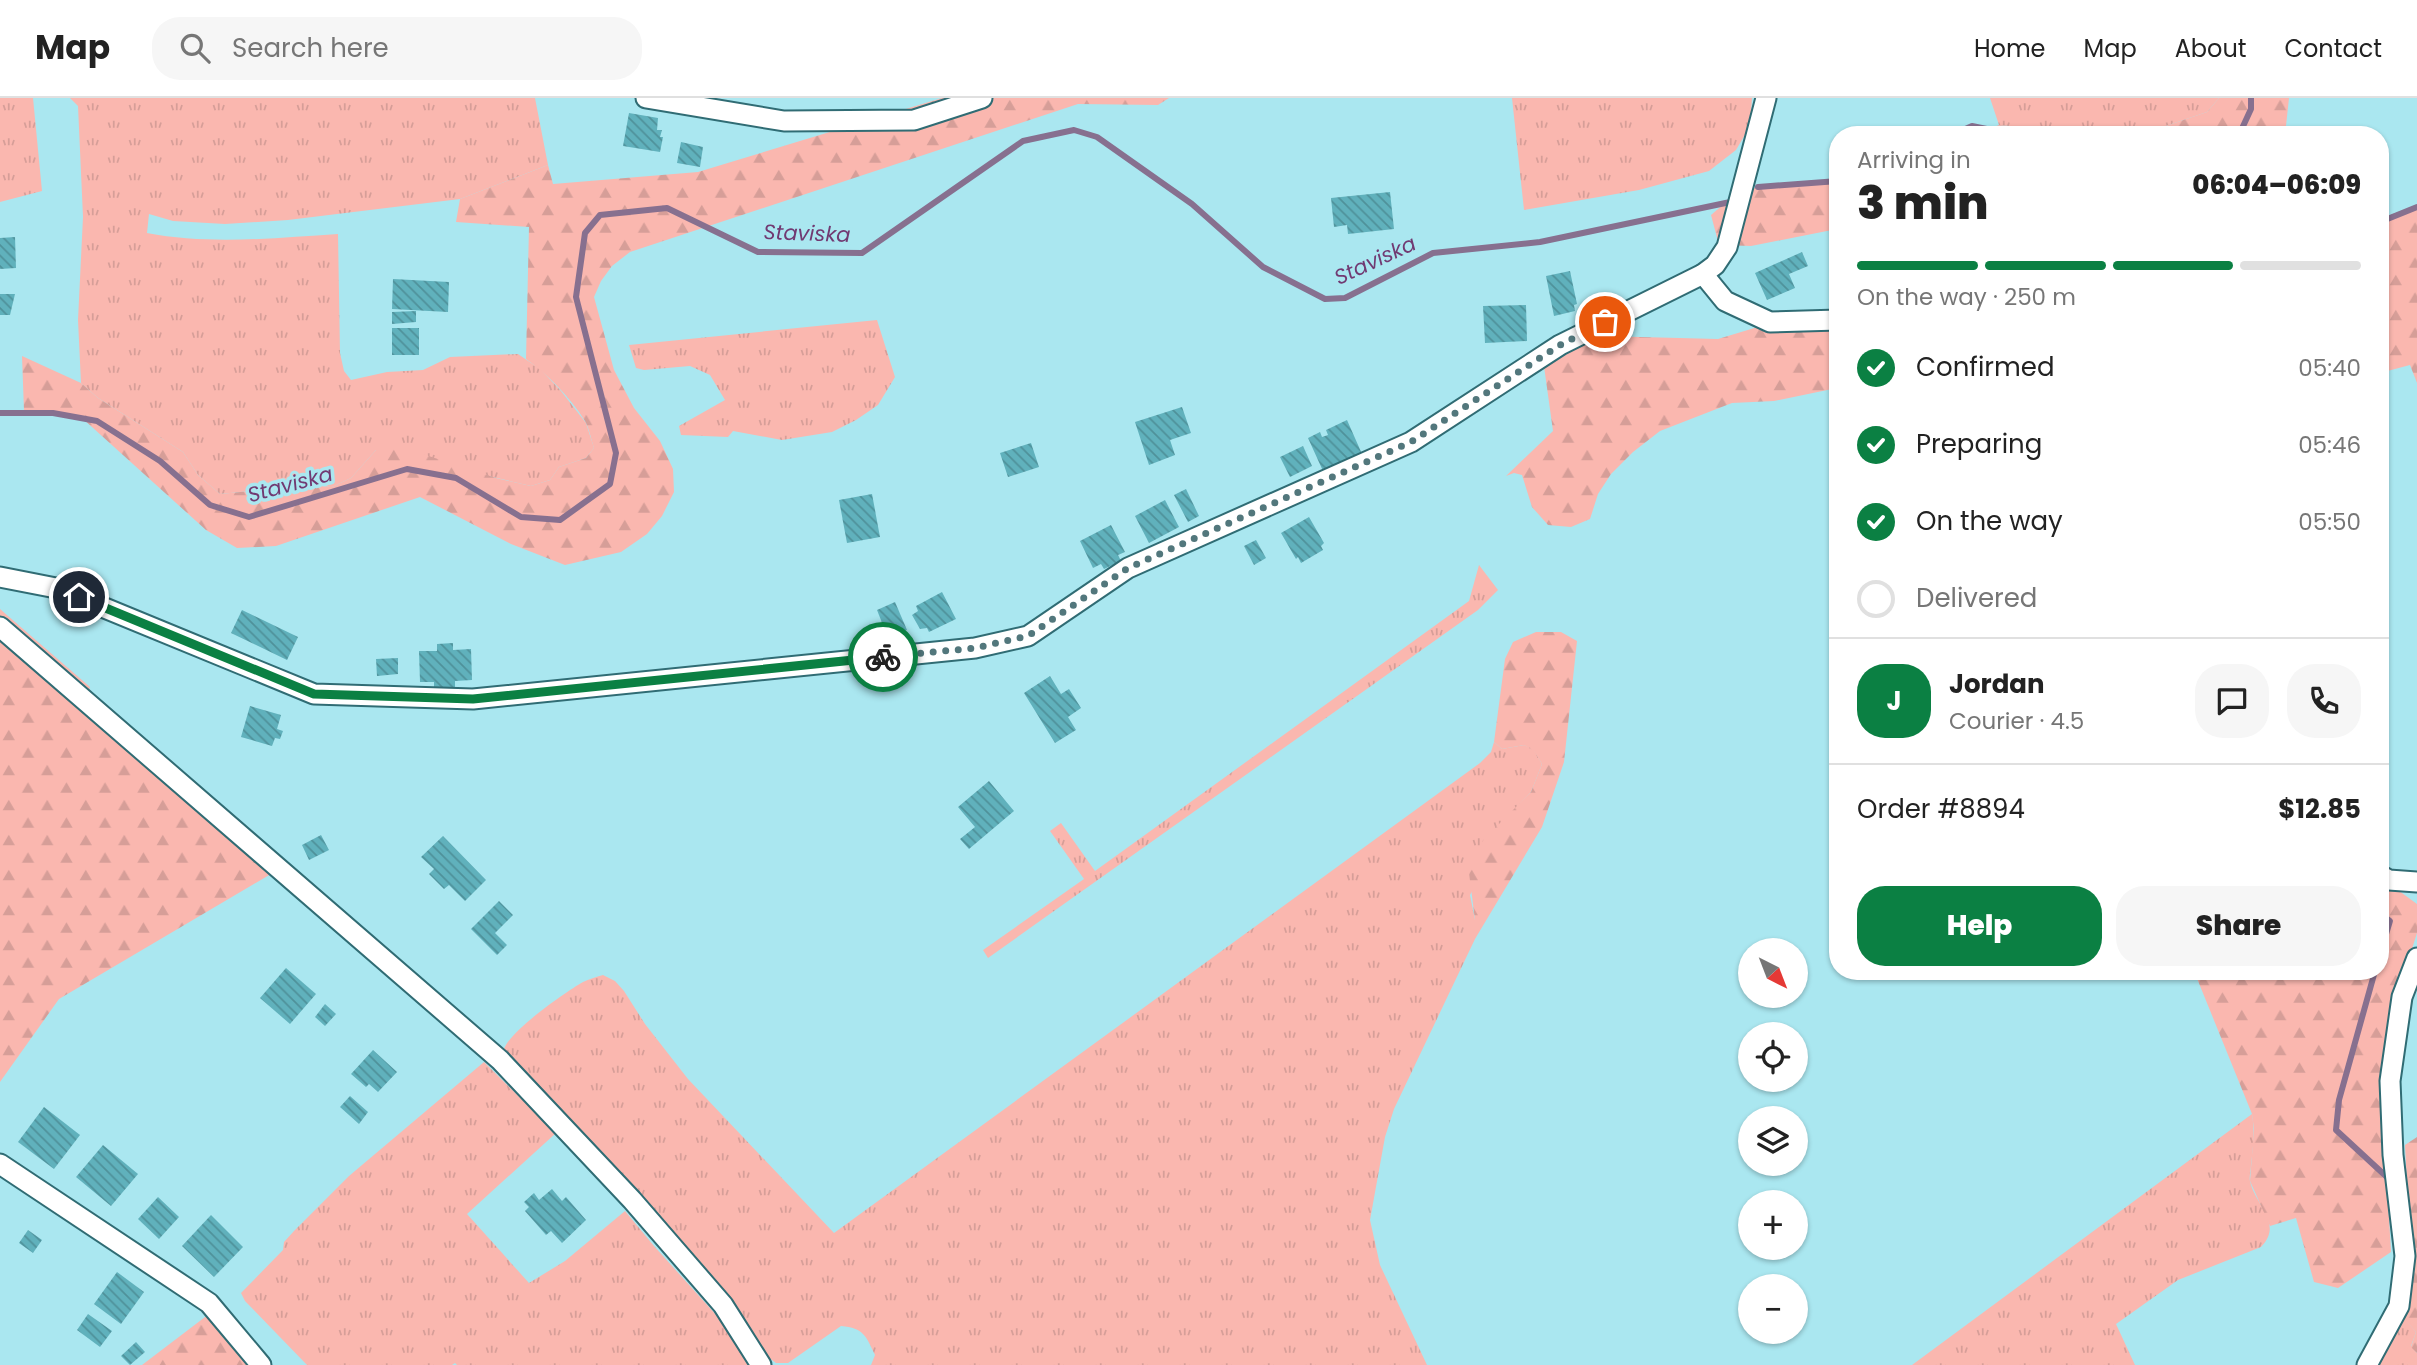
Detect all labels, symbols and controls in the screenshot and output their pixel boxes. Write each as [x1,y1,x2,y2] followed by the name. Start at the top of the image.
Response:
[152,17,642,80] search box
[35,24,110,71] text: Map
[176,29,214,67] icon: search
[232,30,389,66] text: Search here
[1974,32,2046,65] text: Home
[2084,32,2137,65] text: Map
[2175,32,2246,65] text: About
[2284,32,2382,65] text: Contact
[1857,144,1971,176] text: Arriving in
[2192,167,2361,203] text: 06:04–06:09
[1857,171,1989,235] text: 3 min
[763,217,851,249] water label: Staviska
[1329,228,1421,292] water label: Staviska
[1857,281,2076,313] text: On the way · 250 m
[1575,292,1635,352] pin
[1586,303,1624,341] icon: bag
[1857,349,1895,387] icon: check
[1916,349,2054,385] text: Confirmed
[2298,352,2361,384] text: 05:40
[1857,426,1895,464] icon: check
[1916,426,2042,462] text: Preparing
[2298,429,2361,461] text: 05:46
[244,459,336,509] water label: Staviska
[1857,503,1895,541] icon: check
[1916,503,2063,539] text: On the way
[2298,506,2361,538] text: 05:50
[49,567,109,627] pin
[60,578,98,616] icon: home
[1916,580,2037,616] text: Delivered
[848,622,918,692] courier
[864,638,902,676] icon: bike
[2195,664,2269,738] button: chat
[2287,664,2361,738] button: phone
[1949,666,2045,702] text: Jordan
[1886,683,1902,719] text: J
[1949,705,2084,737] text: Courier · 4.5
[1857,791,2025,827] text: Order #8894
[2278,791,2361,827] text: $12.85
[1857,886,2102,966] button: Help
[2116,886,2361,966] button: Share
[1738,938,1808,1008] north arrow
[1738,938,1808,1344] map controls
[1738,1022,1808,1092] button: locate
[1738,1106,1808,1176] button: layers
[1738,1190,1808,1260] button: +
[1738,1274,1808,1344] button: −

